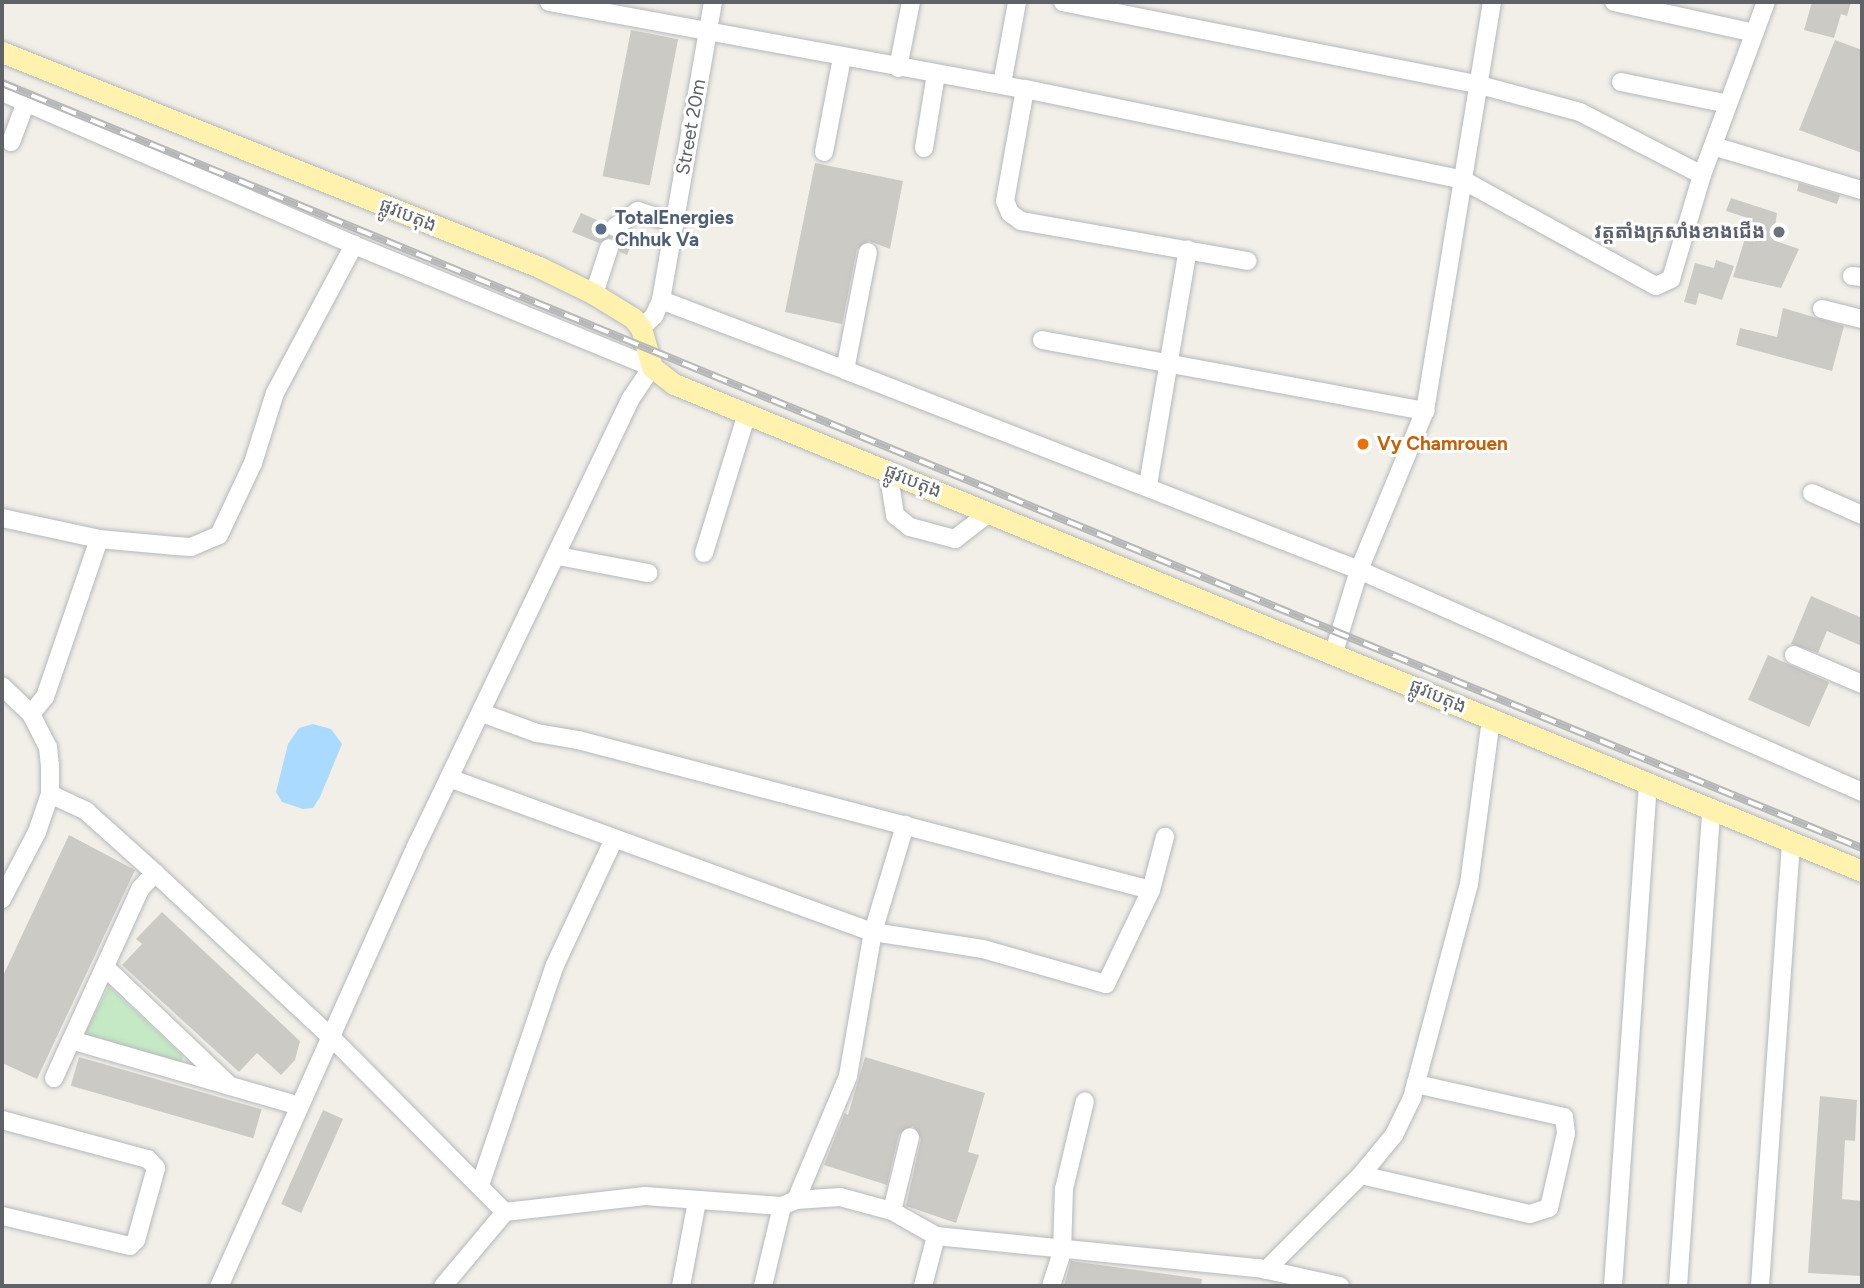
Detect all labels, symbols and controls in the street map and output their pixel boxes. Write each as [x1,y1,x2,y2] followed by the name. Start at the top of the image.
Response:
[671,77,711,177] street label: Street 20m
[376,193,440,237] street label: ផ្លូវបេតុង
[615,207,734,251] place label: TotalEnergies Chhuk Va
[593,221,609,237] marker: TotalEnergies Chhuk Va
[1594,221,1765,243] place label: វត្តតាំងក្រសាំងខាងជើង
[1771,224,1787,240] marker: វត្តតាំងក្រសាំងខាងជើង
[1377,433,1508,455] place label: Vy Chamrouen
[1355,436,1371,452] marker: Vy Chamrouen
[881,459,945,503] street label: ផ្លូវបេតុង
[1406,674,1470,718] street label: ផ្លូវបេតុង

